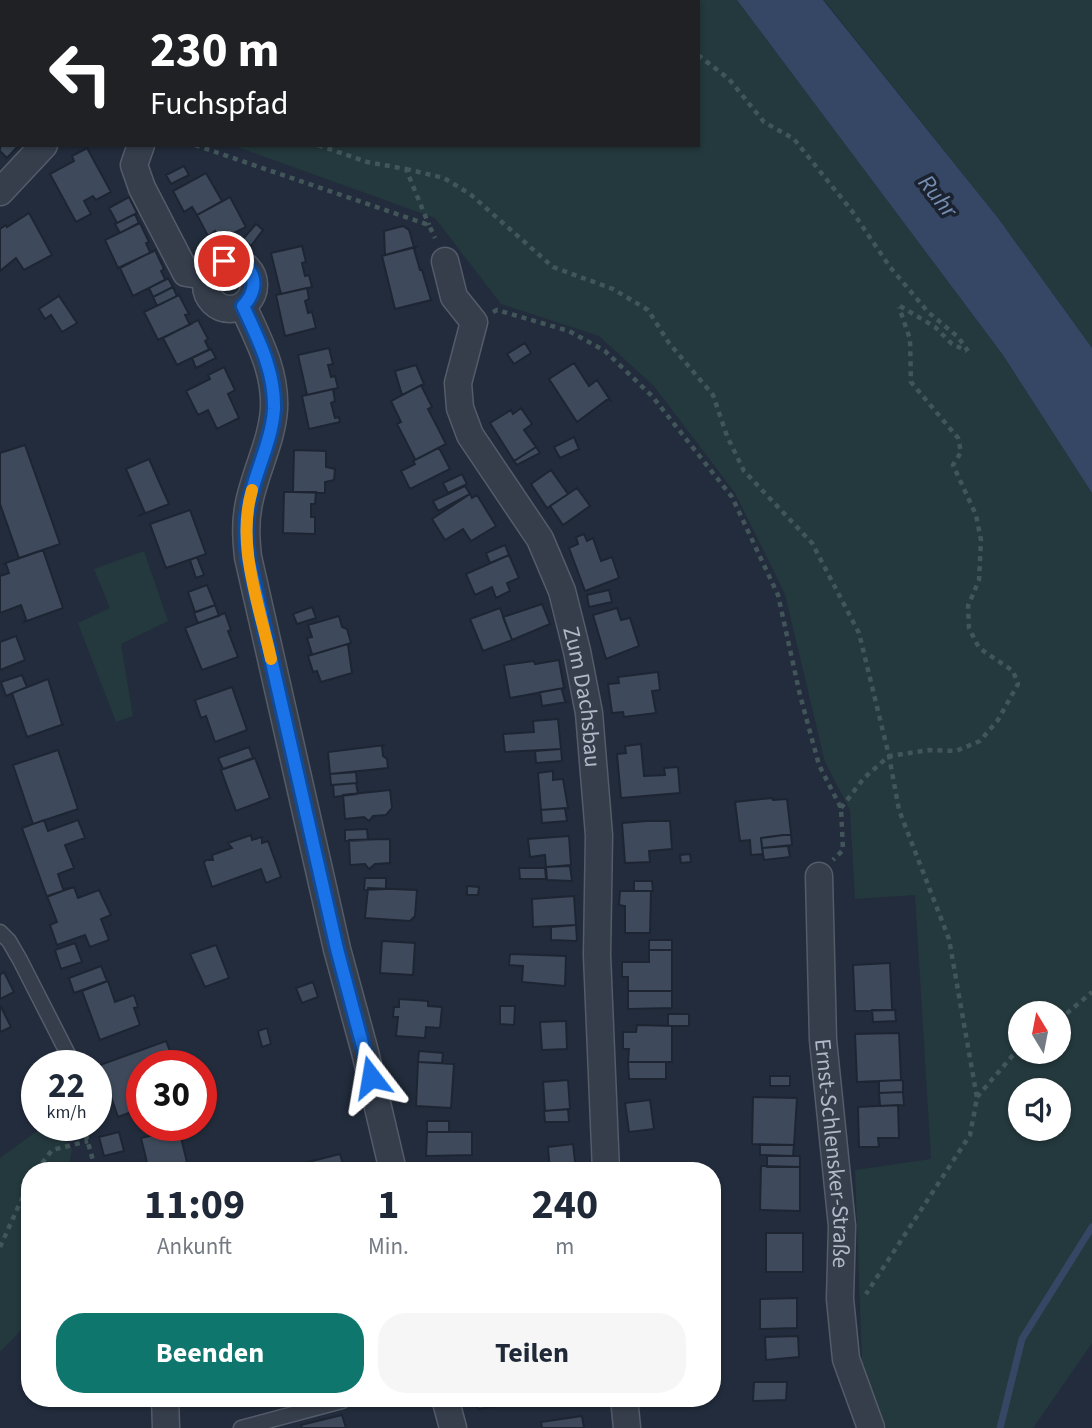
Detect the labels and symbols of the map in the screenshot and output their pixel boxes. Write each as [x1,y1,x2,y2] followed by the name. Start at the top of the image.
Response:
[909,167,967,227] water label: Ruhr
[194,231,254,291] pin
[554,623,609,769] street label: Zum Dachsbau
[1008,1001,1071,1064] north arrow
[806,1037,858,1269] street label: Ernst-Schlensker-Straße
[334,1040,408,1114] position arrow
[126,1050,217,1141] speed limit sign: 30

